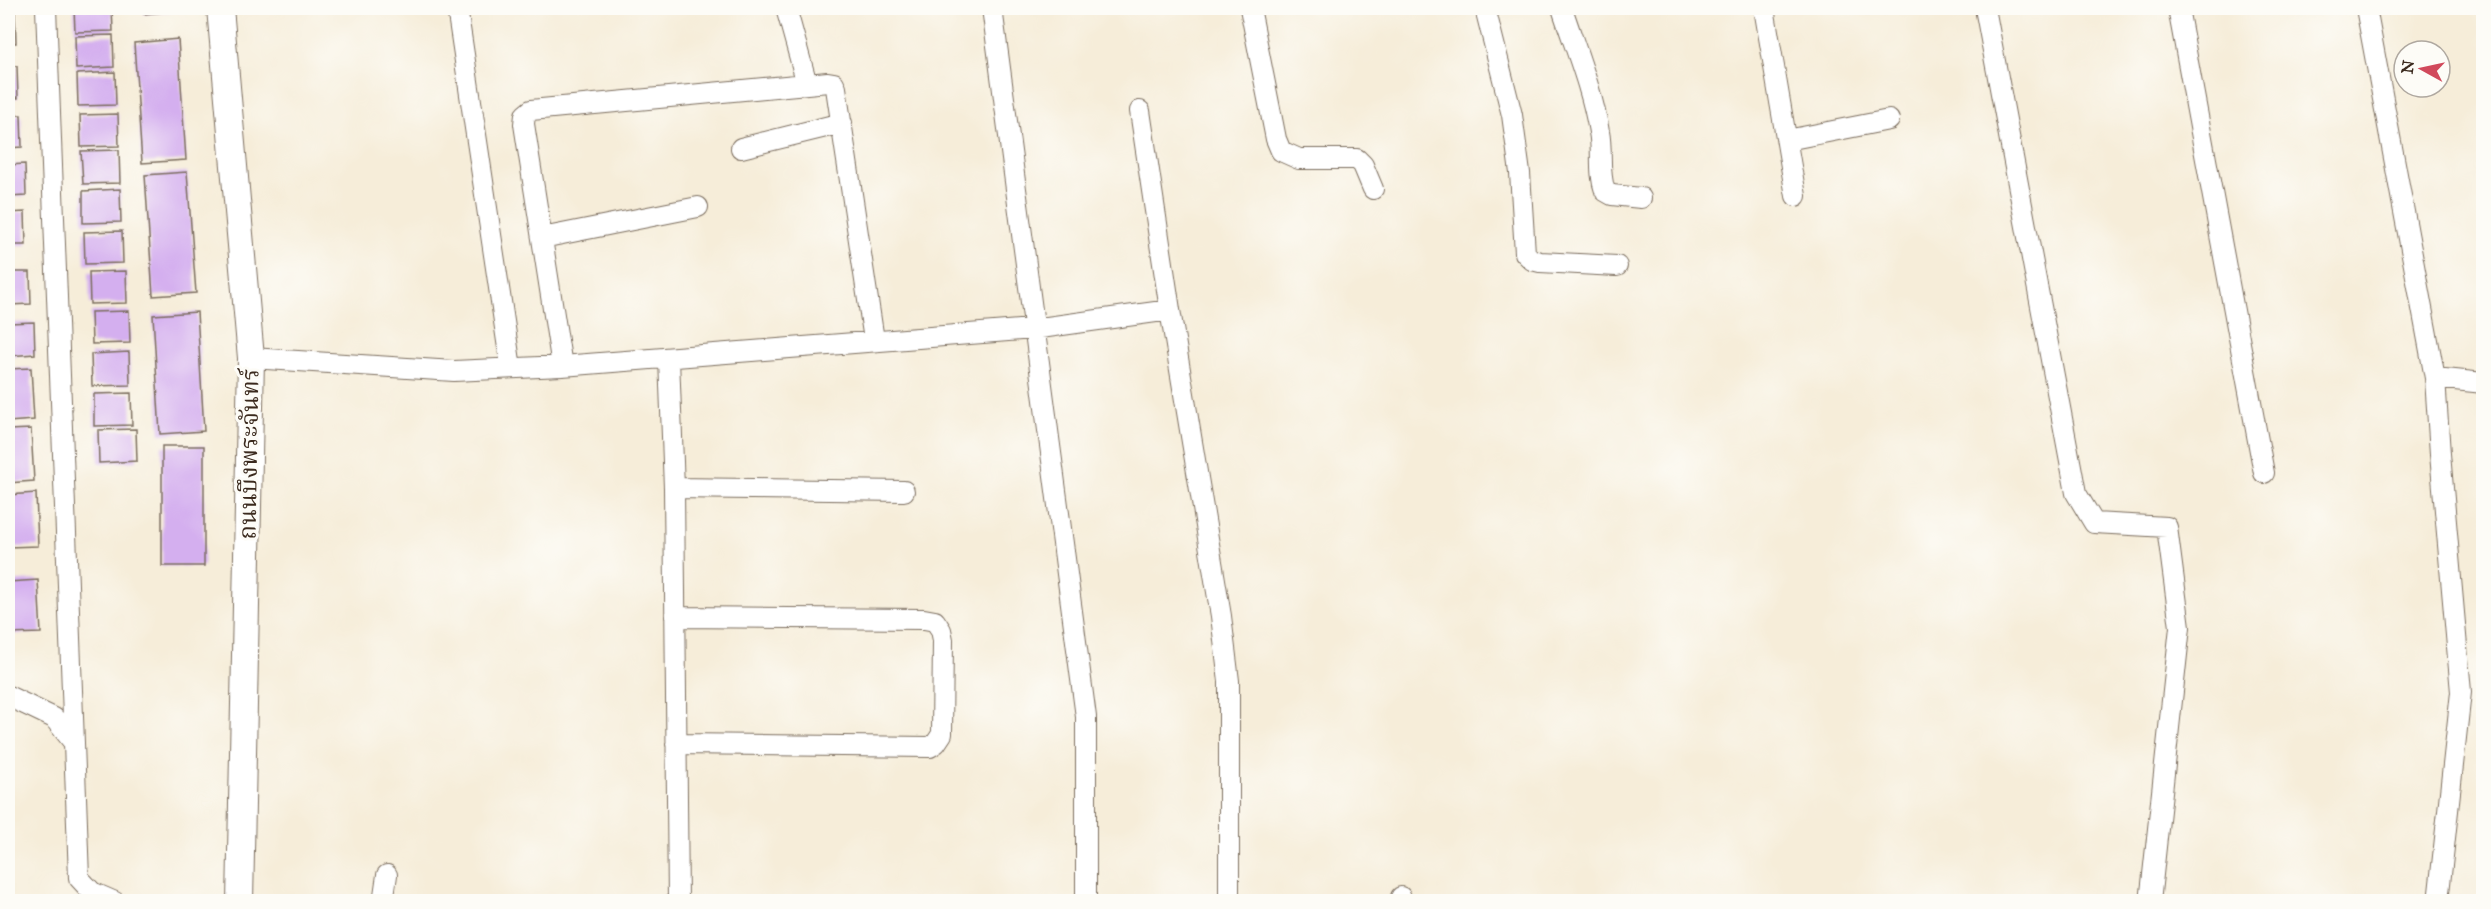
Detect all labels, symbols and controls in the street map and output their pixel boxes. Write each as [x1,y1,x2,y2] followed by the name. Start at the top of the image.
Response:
[2392,39,2452,99] north arrow
[2397,59,2418,75] text: N
[232,368,265,540] street label: ถนนบึงพระจันทร์

